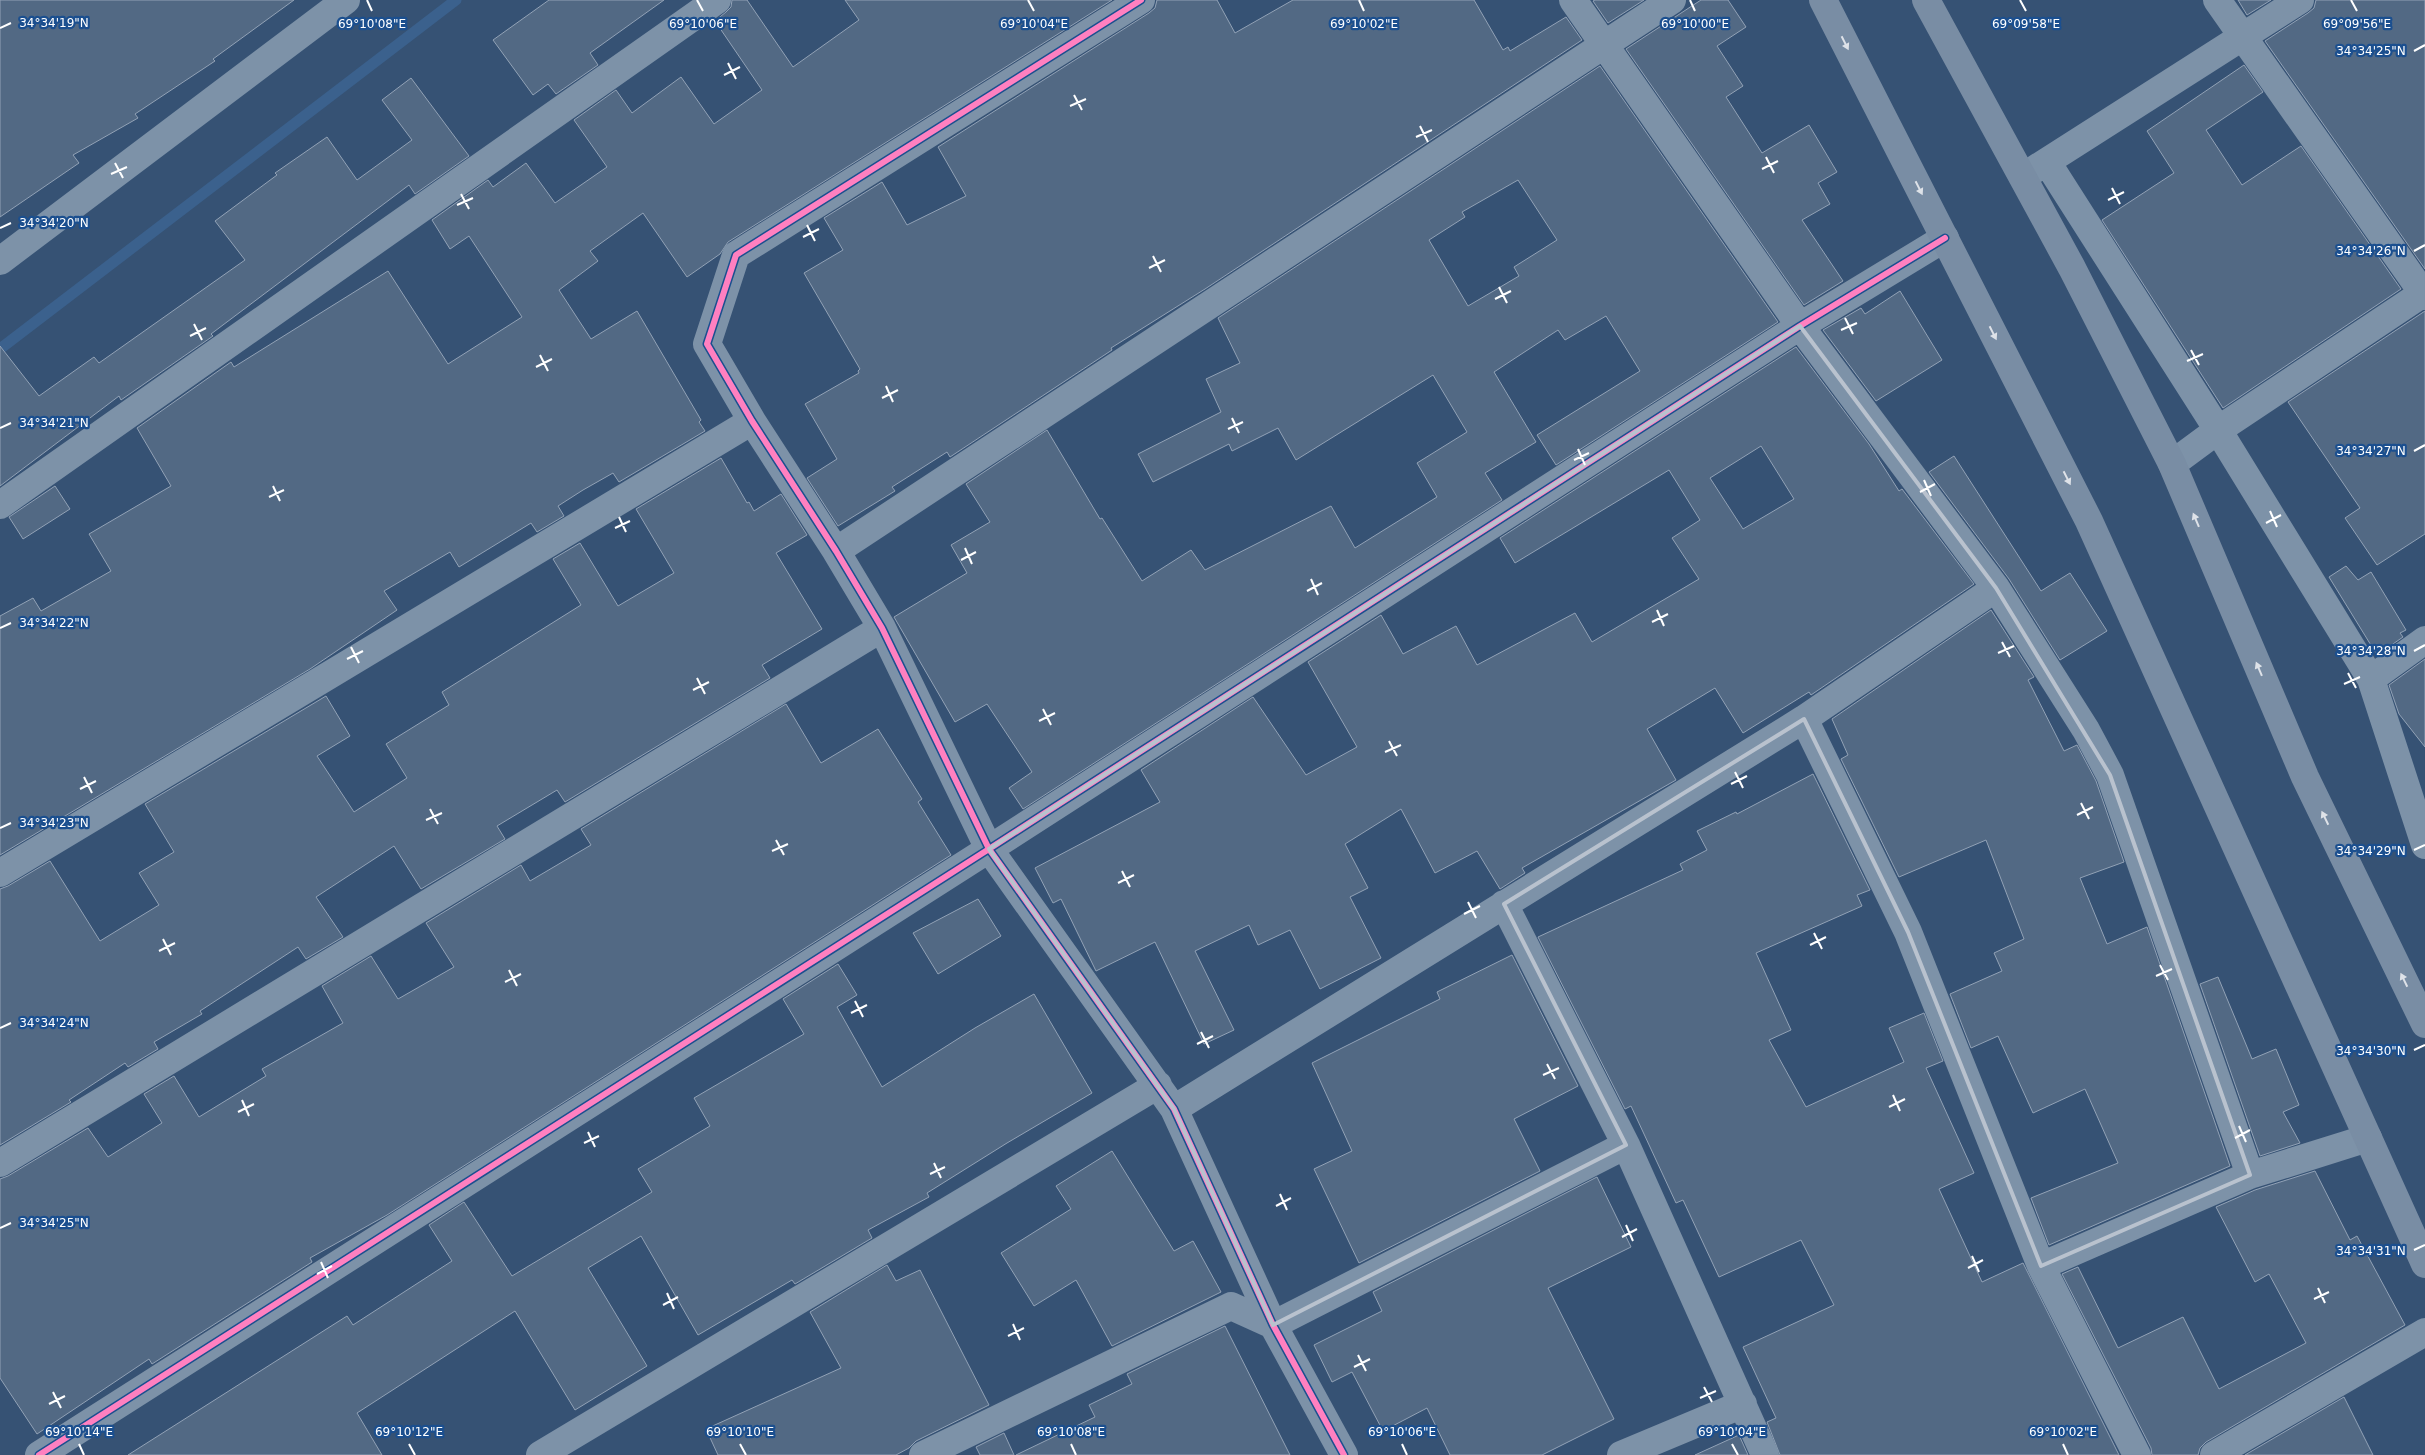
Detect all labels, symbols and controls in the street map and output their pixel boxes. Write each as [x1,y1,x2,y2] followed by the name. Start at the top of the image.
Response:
[19,16,89,30] text: 34°34'19"N
[338,17,406,31] text: 69°10'08"E
[669,17,737,31] text: 69°10'06"E
[1000,17,1068,31] text: 69°10'04"E
[1330,17,1398,31] text: 69°10'02"E
[1661,17,1729,31] text: 69°10'00"E
[1992,17,2060,31] text: 69°09'58"E
[2323,17,2391,31] text: 69°09'56"E
[1841,36,1849,51] one-way arrow
[2336,44,2406,58] text: 34°34'25"N
[1915,181,1923,195] one-way arrow
[19,216,89,230] text: 34°34'20"N
[2336,244,2406,258] text: 34°34'26"N
[1989,326,1997,340] one-way arrow
[19,416,89,430] text: 34°34'21"N
[2336,444,2406,458] text: 34°34'27"N
[2063,470,2071,485] one-way arrow
[2191,513,2199,527] one-way arrow
[19,616,89,630] text: 34°34'22"N
[2336,644,2406,658] text: 34°34'28"N
[2255,662,2263,676] one-way arrow
[2321,811,2329,825] one-way arrow
[19,816,89,830] text: 34°34'23"N
[2336,844,2406,858] text: 34°34'29"N
[2399,973,2407,987] one-way arrow
[19,1016,89,1030] text: 34°34'24"N
[2336,1044,2406,1058] text: 34°34'30"N
[19,1216,89,1230] text: 34°34'25"N
[2336,1244,2406,1258] text: 34°34'31"N
[45,1425,113,1439] text: 69°10'14"E
[375,1425,443,1439] text: 69°10'12"E
[706,1425,774,1439] text: 69°10'10"E
[1037,1425,1105,1439] text: 69°10'08"E
[1368,1425,1436,1439] text: 69°10'06"E
[1698,1425,1766,1439] text: 69°10'04"E
[2029,1425,2097,1439] text: 69°10'02"E

